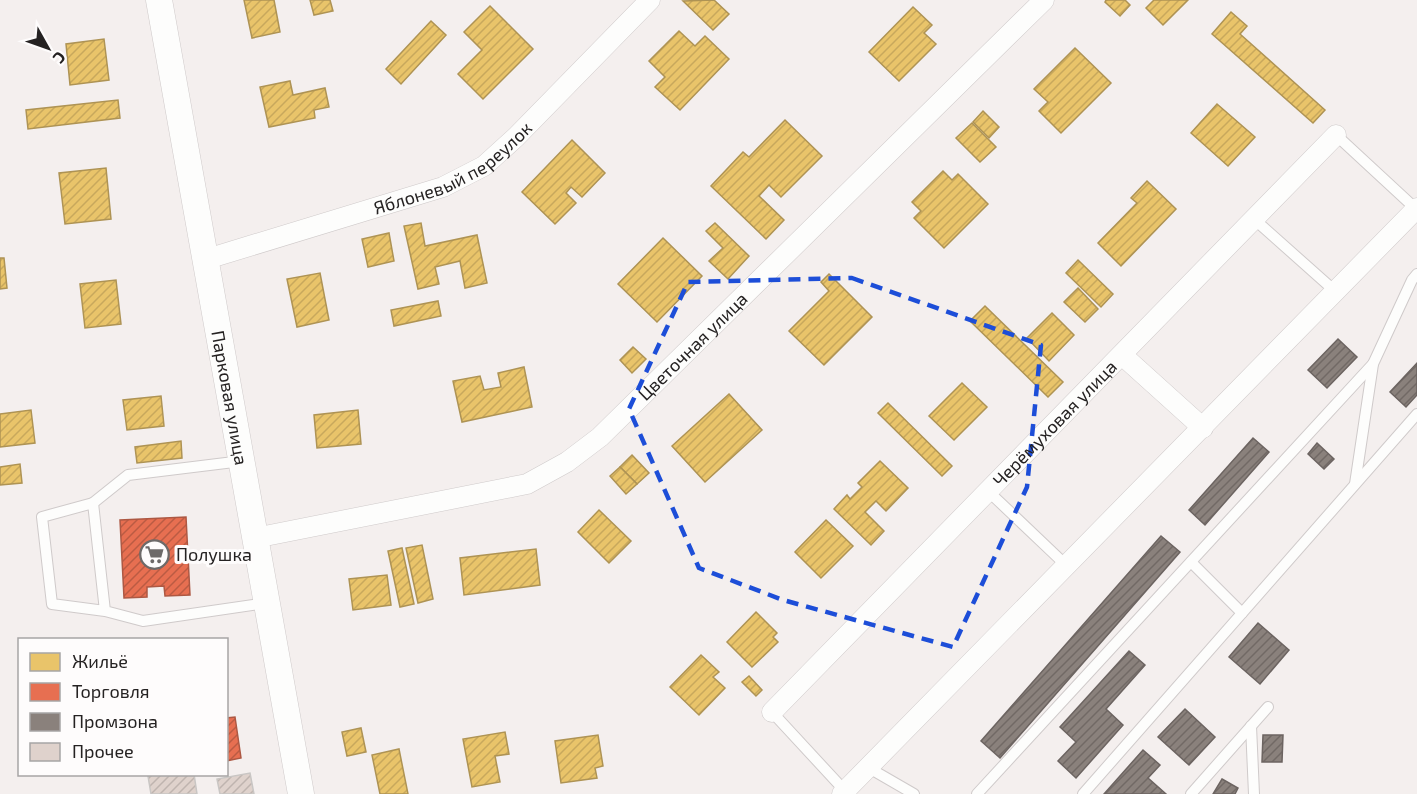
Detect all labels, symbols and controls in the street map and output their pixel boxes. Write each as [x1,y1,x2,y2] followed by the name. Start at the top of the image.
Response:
[18,18,78,78] north arrow
[50,48,70,68] text: С
[371,117,536,219] street label: Яблоневый переулок
[633,287,752,405] street label: Цветочная улица
[207,329,253,467] street label: Парковая улица
[988,355,1121,491] street label: Черёмуховая улица
[139,538,171,570] supermarket icon: Полушка
[176,543,252,565] place label: Полушка
[18,638,228,776] legend
[72,650,128,672] text: Жильё
[72,680,150,702] text: Торговля
[72,710,158,732] text: Промзона
[72,740,134,762] text: Прочее

